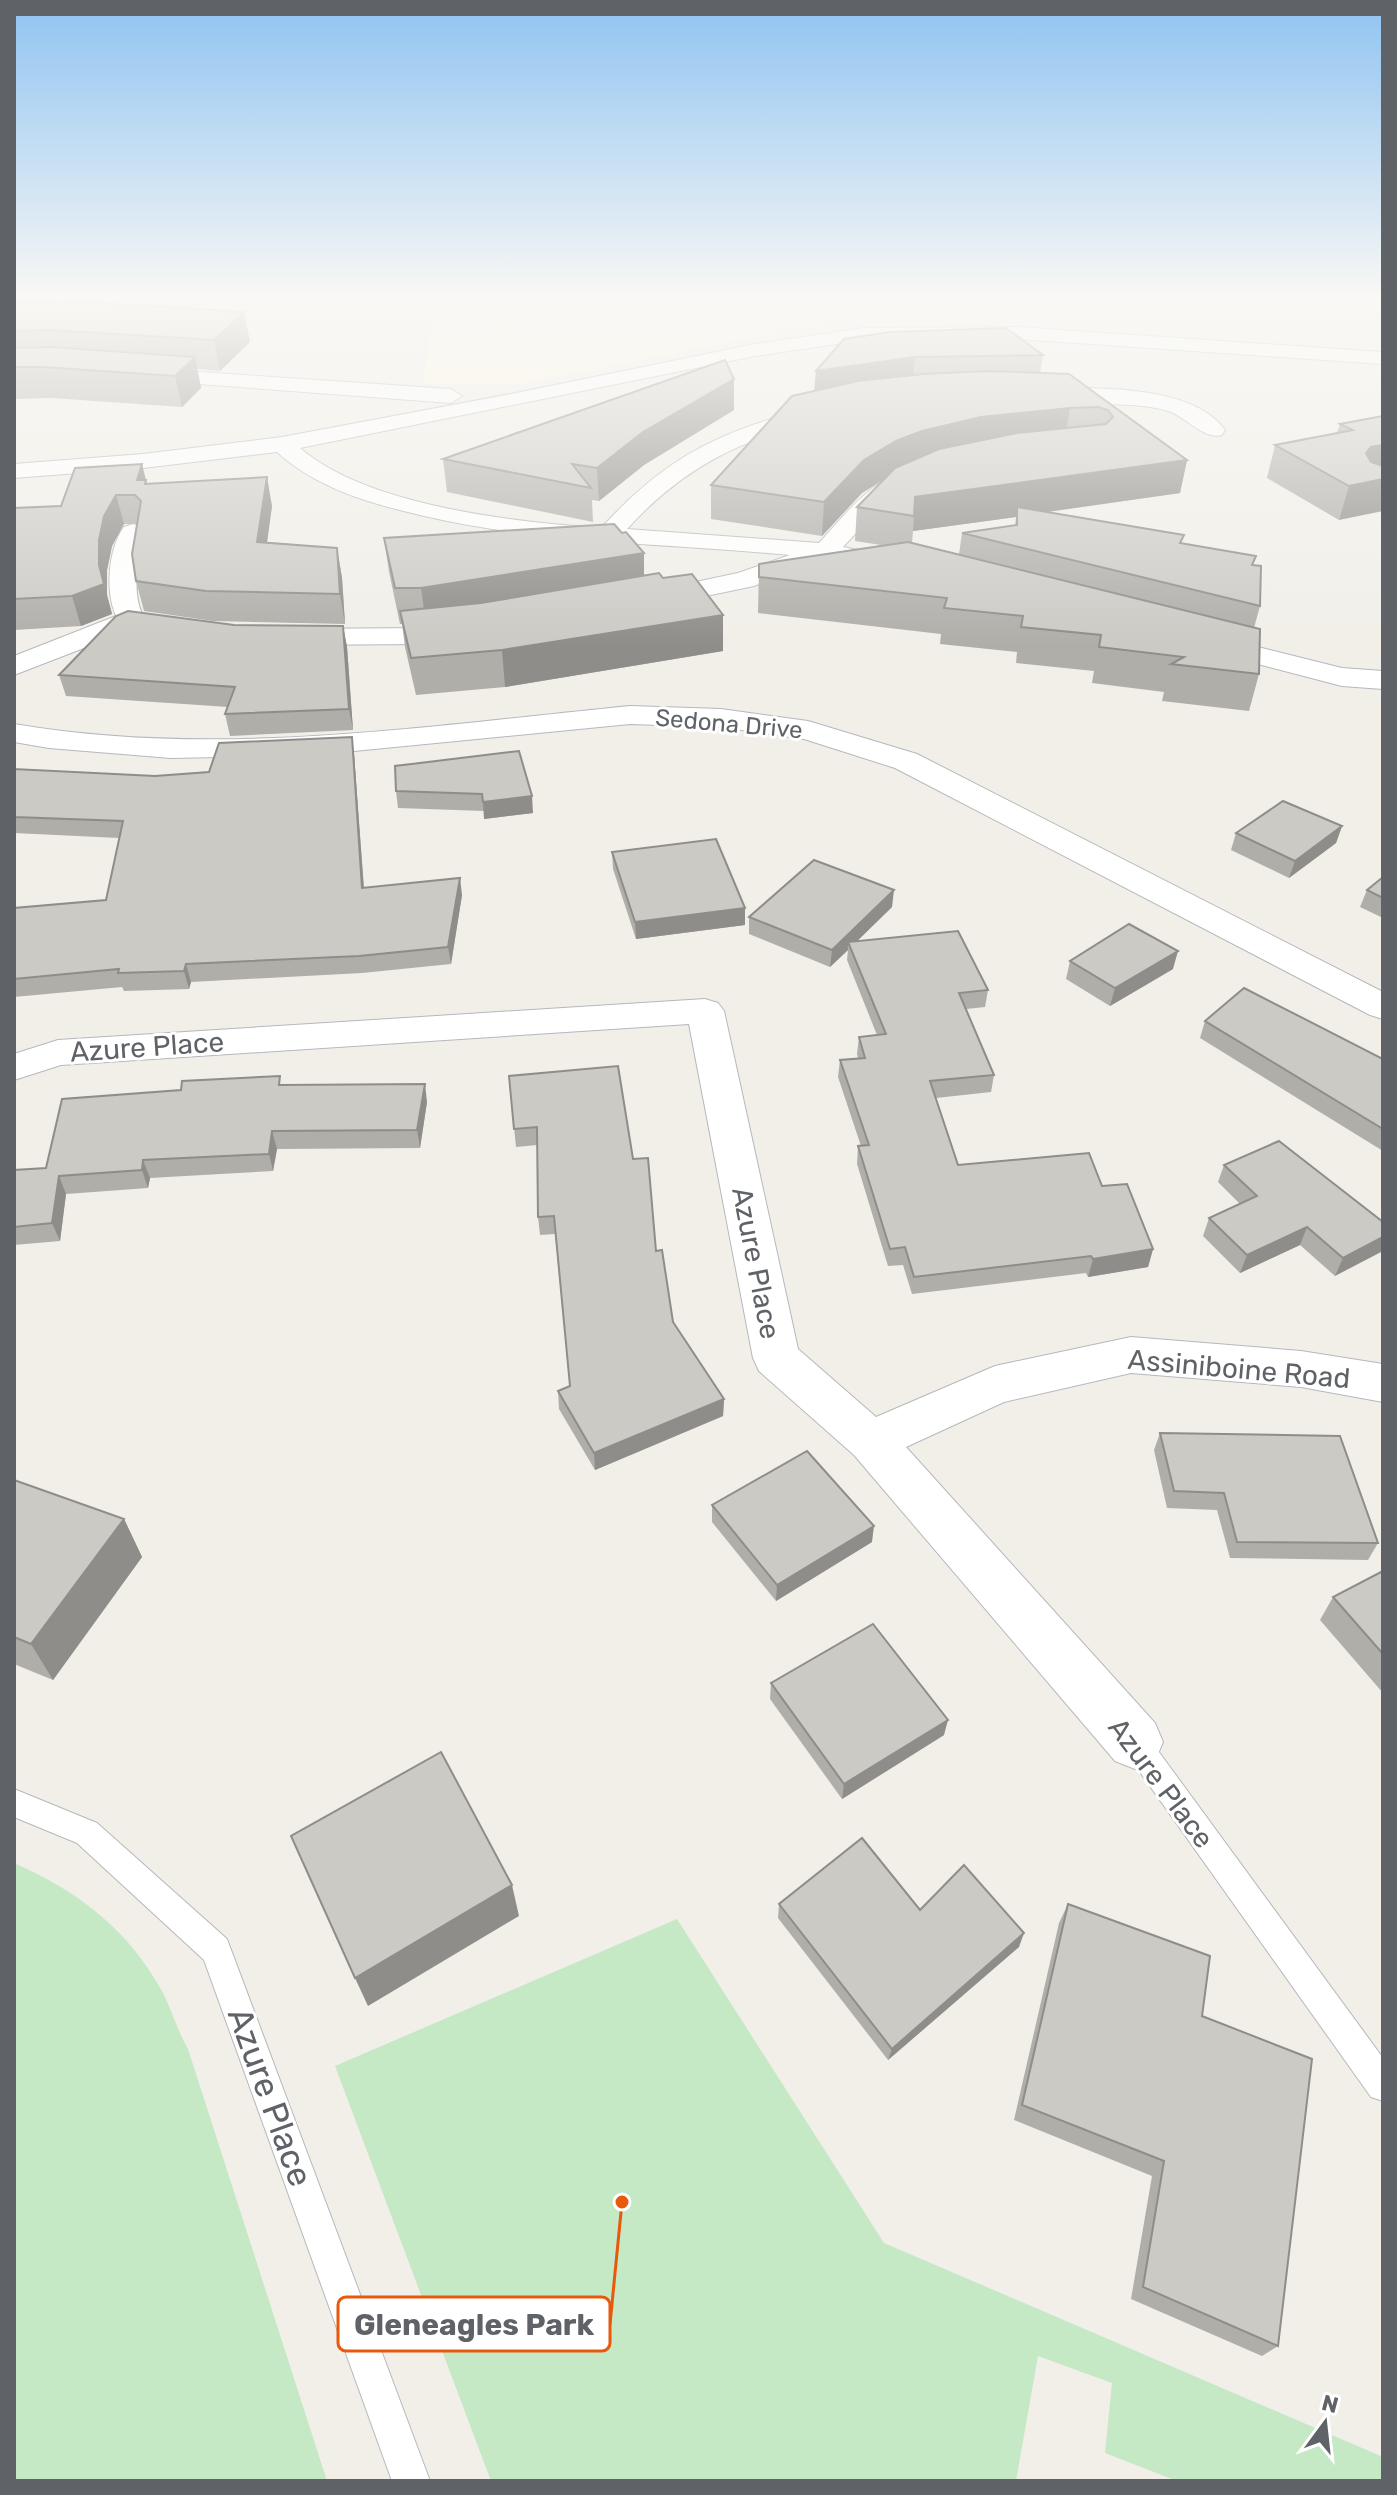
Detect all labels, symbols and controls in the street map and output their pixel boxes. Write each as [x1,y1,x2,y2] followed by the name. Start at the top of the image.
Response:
[654,704,804,744] street label: Sedona Drive
[69,1025,225,1069] street label: Azure Place
[725,1184,787,1342] street label: Azure Place
[1126,1343,1352,1395] street label: Assiniboine Road
[1101,1712,1221,1854] street label: Azure Place
[219,2002,321,2192] street label: Azure Place
[338,2297,610,2351] callout: Gleneagles Park
[354,2307,594,2343] text: Gleneagles Park
[1285,2383,1365,2463] north arrow
[1319,2389,1341,2419] text: N

